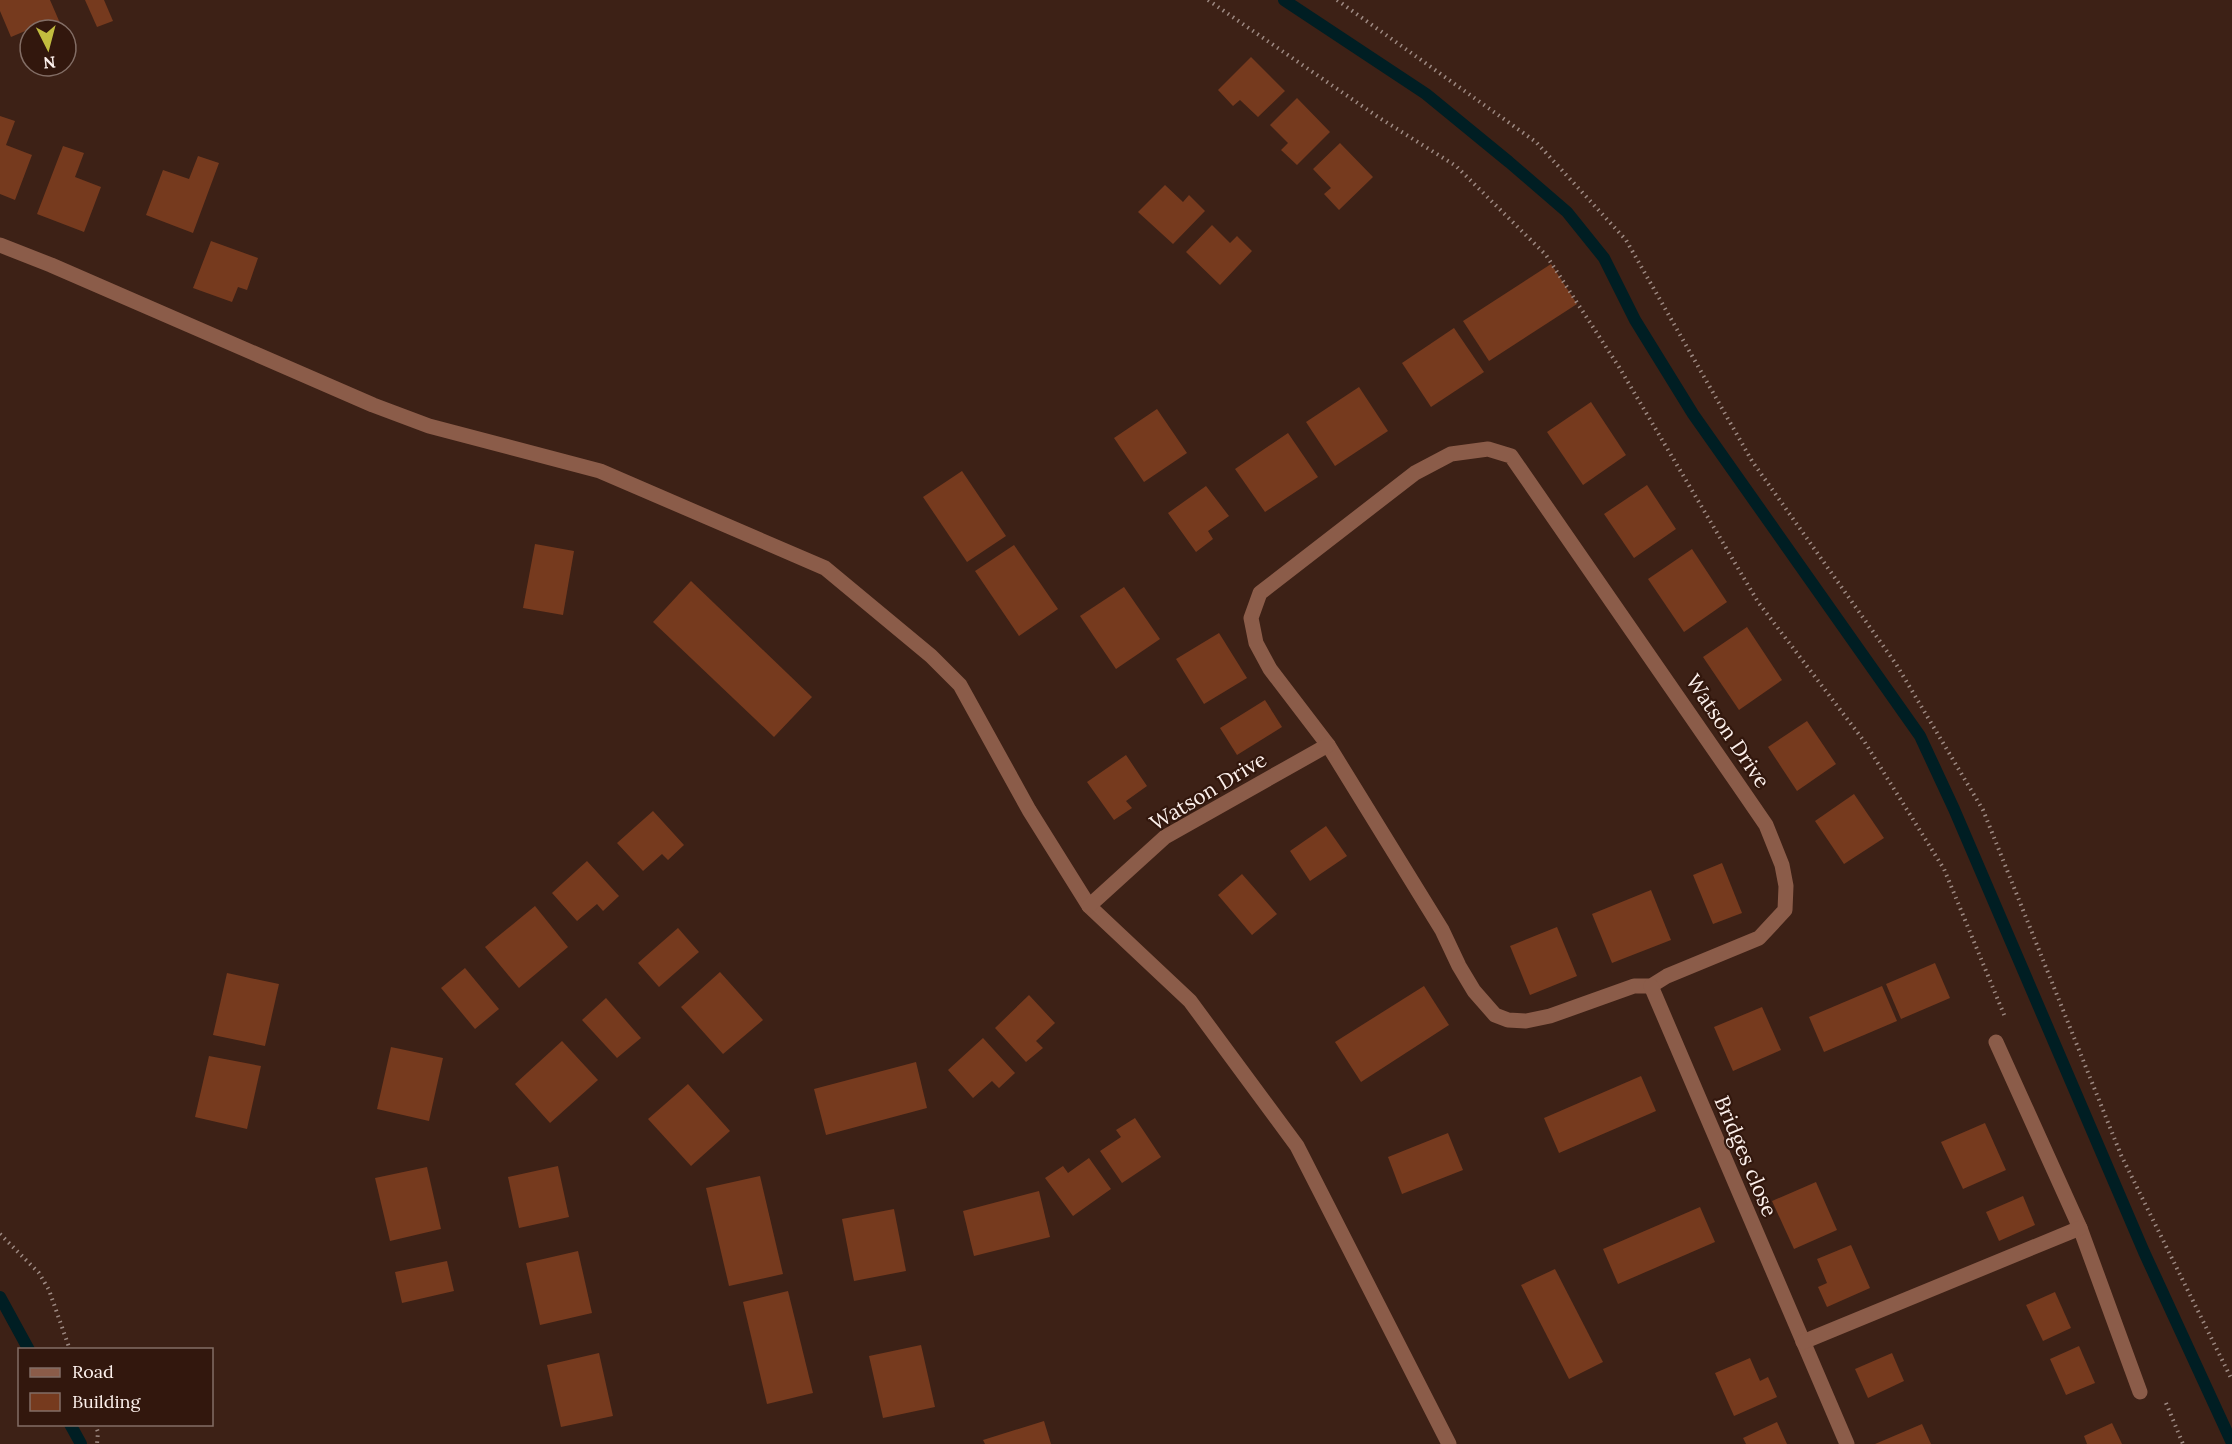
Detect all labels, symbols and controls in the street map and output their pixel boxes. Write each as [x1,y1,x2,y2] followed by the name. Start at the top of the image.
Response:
[18,18,78,78] north arrow
[42,52,57,74] text: N
[1680,669,1776,793] street label: Watson Drive
[1145,746,1271,836] street label: Watson Drive
[1708,1091,1784,1221] street label: Bridges close
[18,1348,213,1426] legend
[72,1360,114,1383] text: Road
[72,1390,142,1413] text: Building

